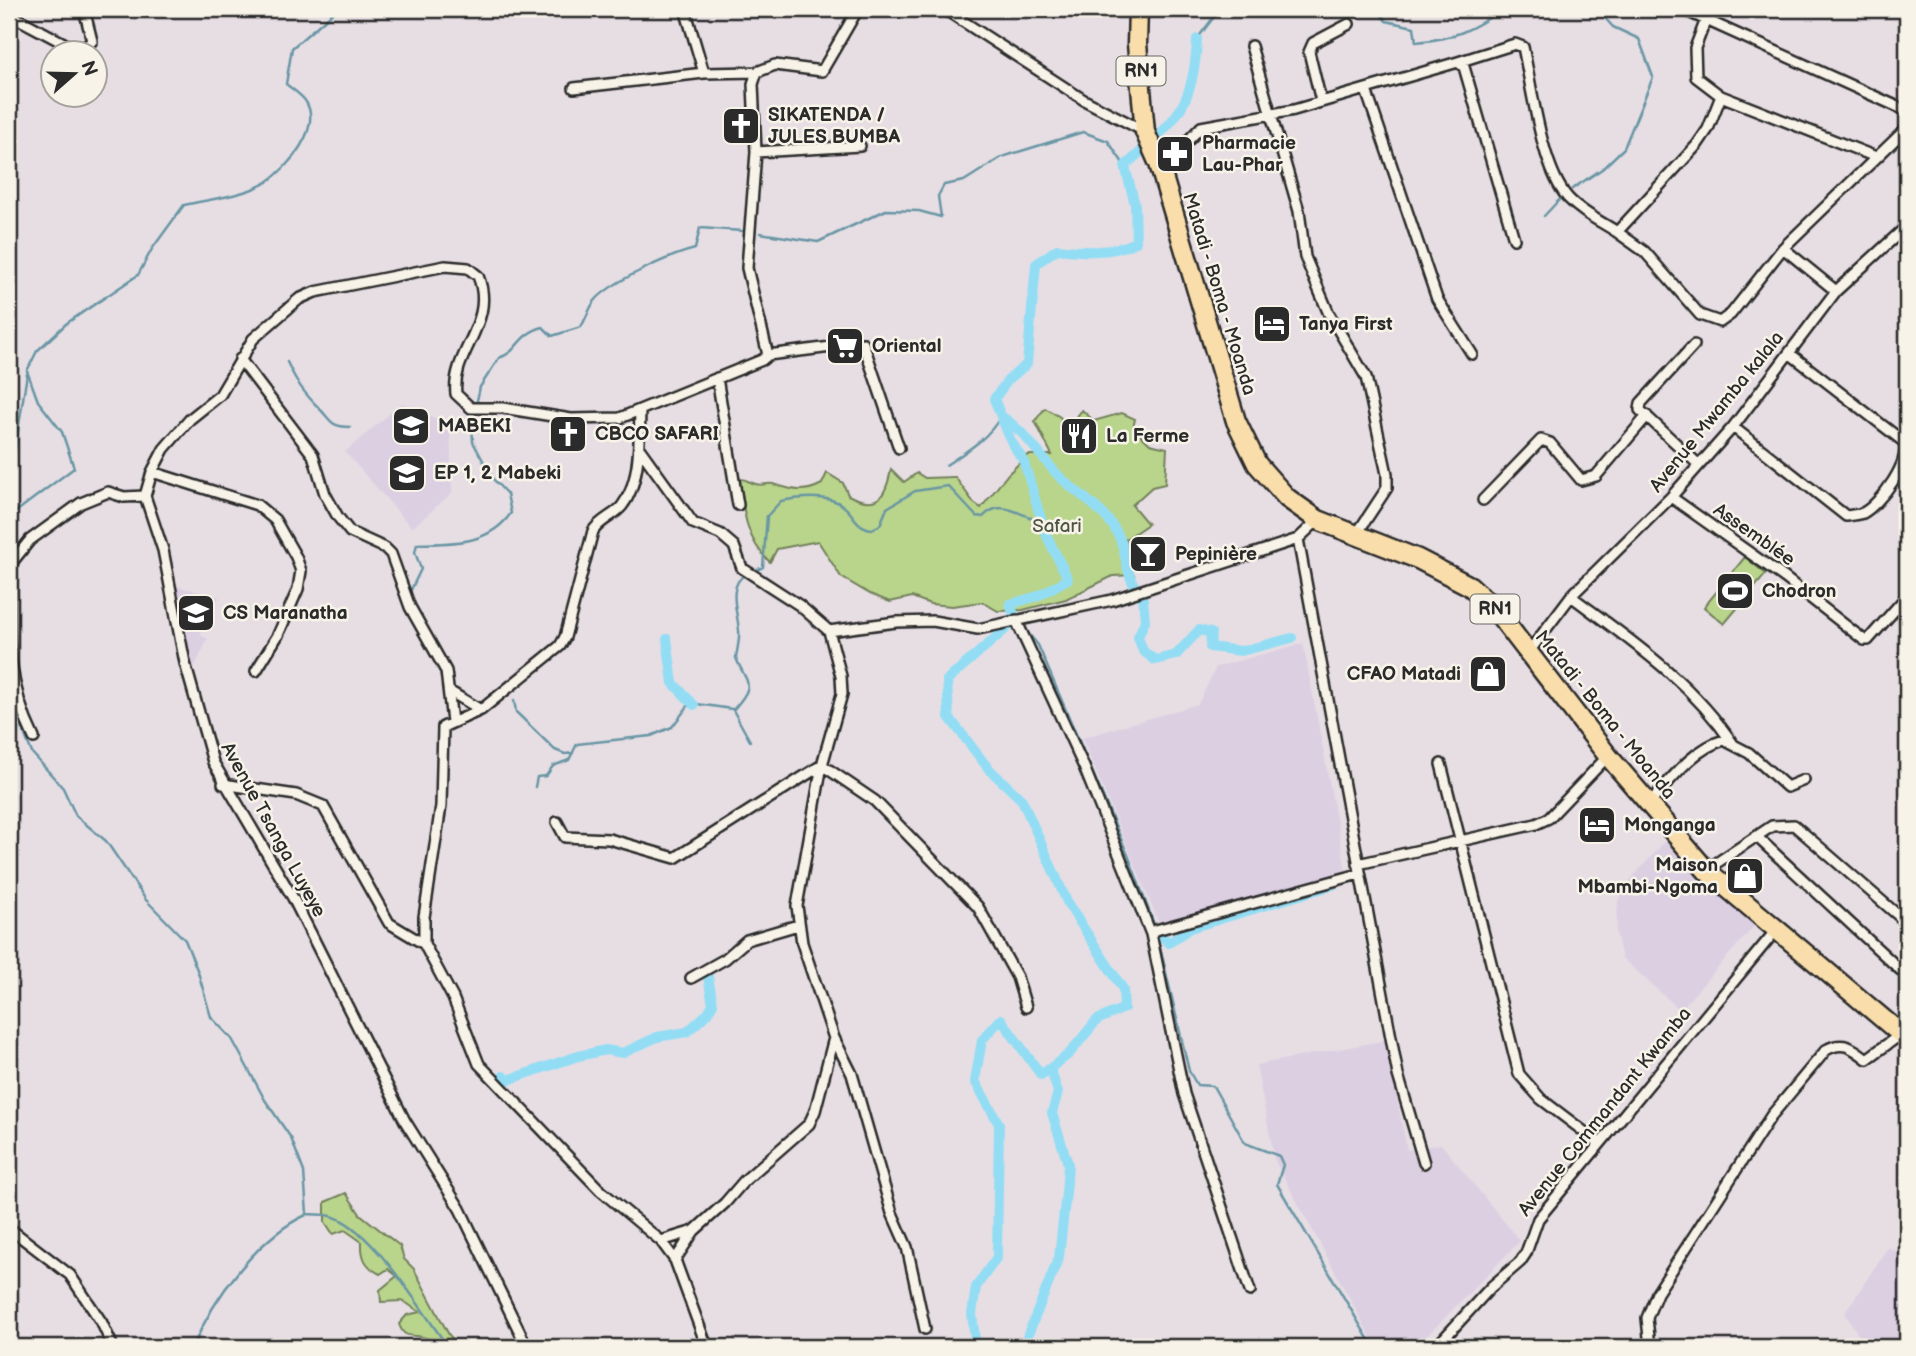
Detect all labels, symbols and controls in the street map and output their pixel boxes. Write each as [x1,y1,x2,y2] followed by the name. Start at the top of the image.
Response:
[38,38,108,108] north arrow
[1116,56,1166,86] road number: RN1
[75,58,102,79] text: N
[768,104,900,149] place label: SIKATENDA / JULES BUMBA
[720,105,762,147] church icon: SIKATENDA / JULES BUMBA
[1202,132,1296,177] place label: Pharmacie Lau-Phar
[1154,133,1196,175] pharmacy icon: Pharmacie Lau-Phar
[1177,190,1261,398] street label: Matadi - Boma - Moanda
[1251,303,1293,345] hotel icon: Tanya First
[1299,313,1393,336] place label: Tanya First
[824,325,866,367] supermarket icon: Oriental
[1645,327,1789,497] street label: Avenue Mwamba kalala
[872,335,941,358] place label: Oriental
[390,405,432,447] school or university icon: MABEKI
[547,413,589,455] church icon: CBCO SAFARI
[438,415,511,438] place label: MABEKI
[1058,415,1100,457] restaurant icon: La Ferme
[595,423,719,446] place label: CBCO SAFARI
[1106,425,1189,448] place label: La Ferme
[386,452,428,494] school or university icon: EP 1, 2 Mabeki
[434,462,561,485] place label: EP 1, 2 Mabeki
[1709,499,1799,571] street label: Assemblée
[1032,515,1082,538] park label: Safari
[1127,533,1169,575] bar icon: Pepinière
[1175,543,1257,566] place label: Pepinière
[1714,570,1756,612] sports icon: Chodron
[1762,580,1836,603] place label: Chodron
[175,592,217,634] school or university icon: CS Maranatha
[1470,594,1520,624] road number: RN1
[223,602,348,625] place label: CS Maranatha
[1530,626,1680,804] street label: Matadi - Boma - Moanda
[1467,653,1509,695] shop icon: CFAO Matadi
[1347,663,1461,686] place label: CFAO Matadi
[215,739,331,921] street label: Avenue Tsanga Luyeye
[1576,804,1618,846] hotel icon: Monganga
[1624,814,1716,837] place label: Monganga
[1577,854,1718,899] place label: Maison Mbambi-Ngoma
[1724,855,1766,897] shop icon: Maison Mbambi-Ngoma
[1514,1003,1696,1221] street label: Avenue Commandant Kwamba

